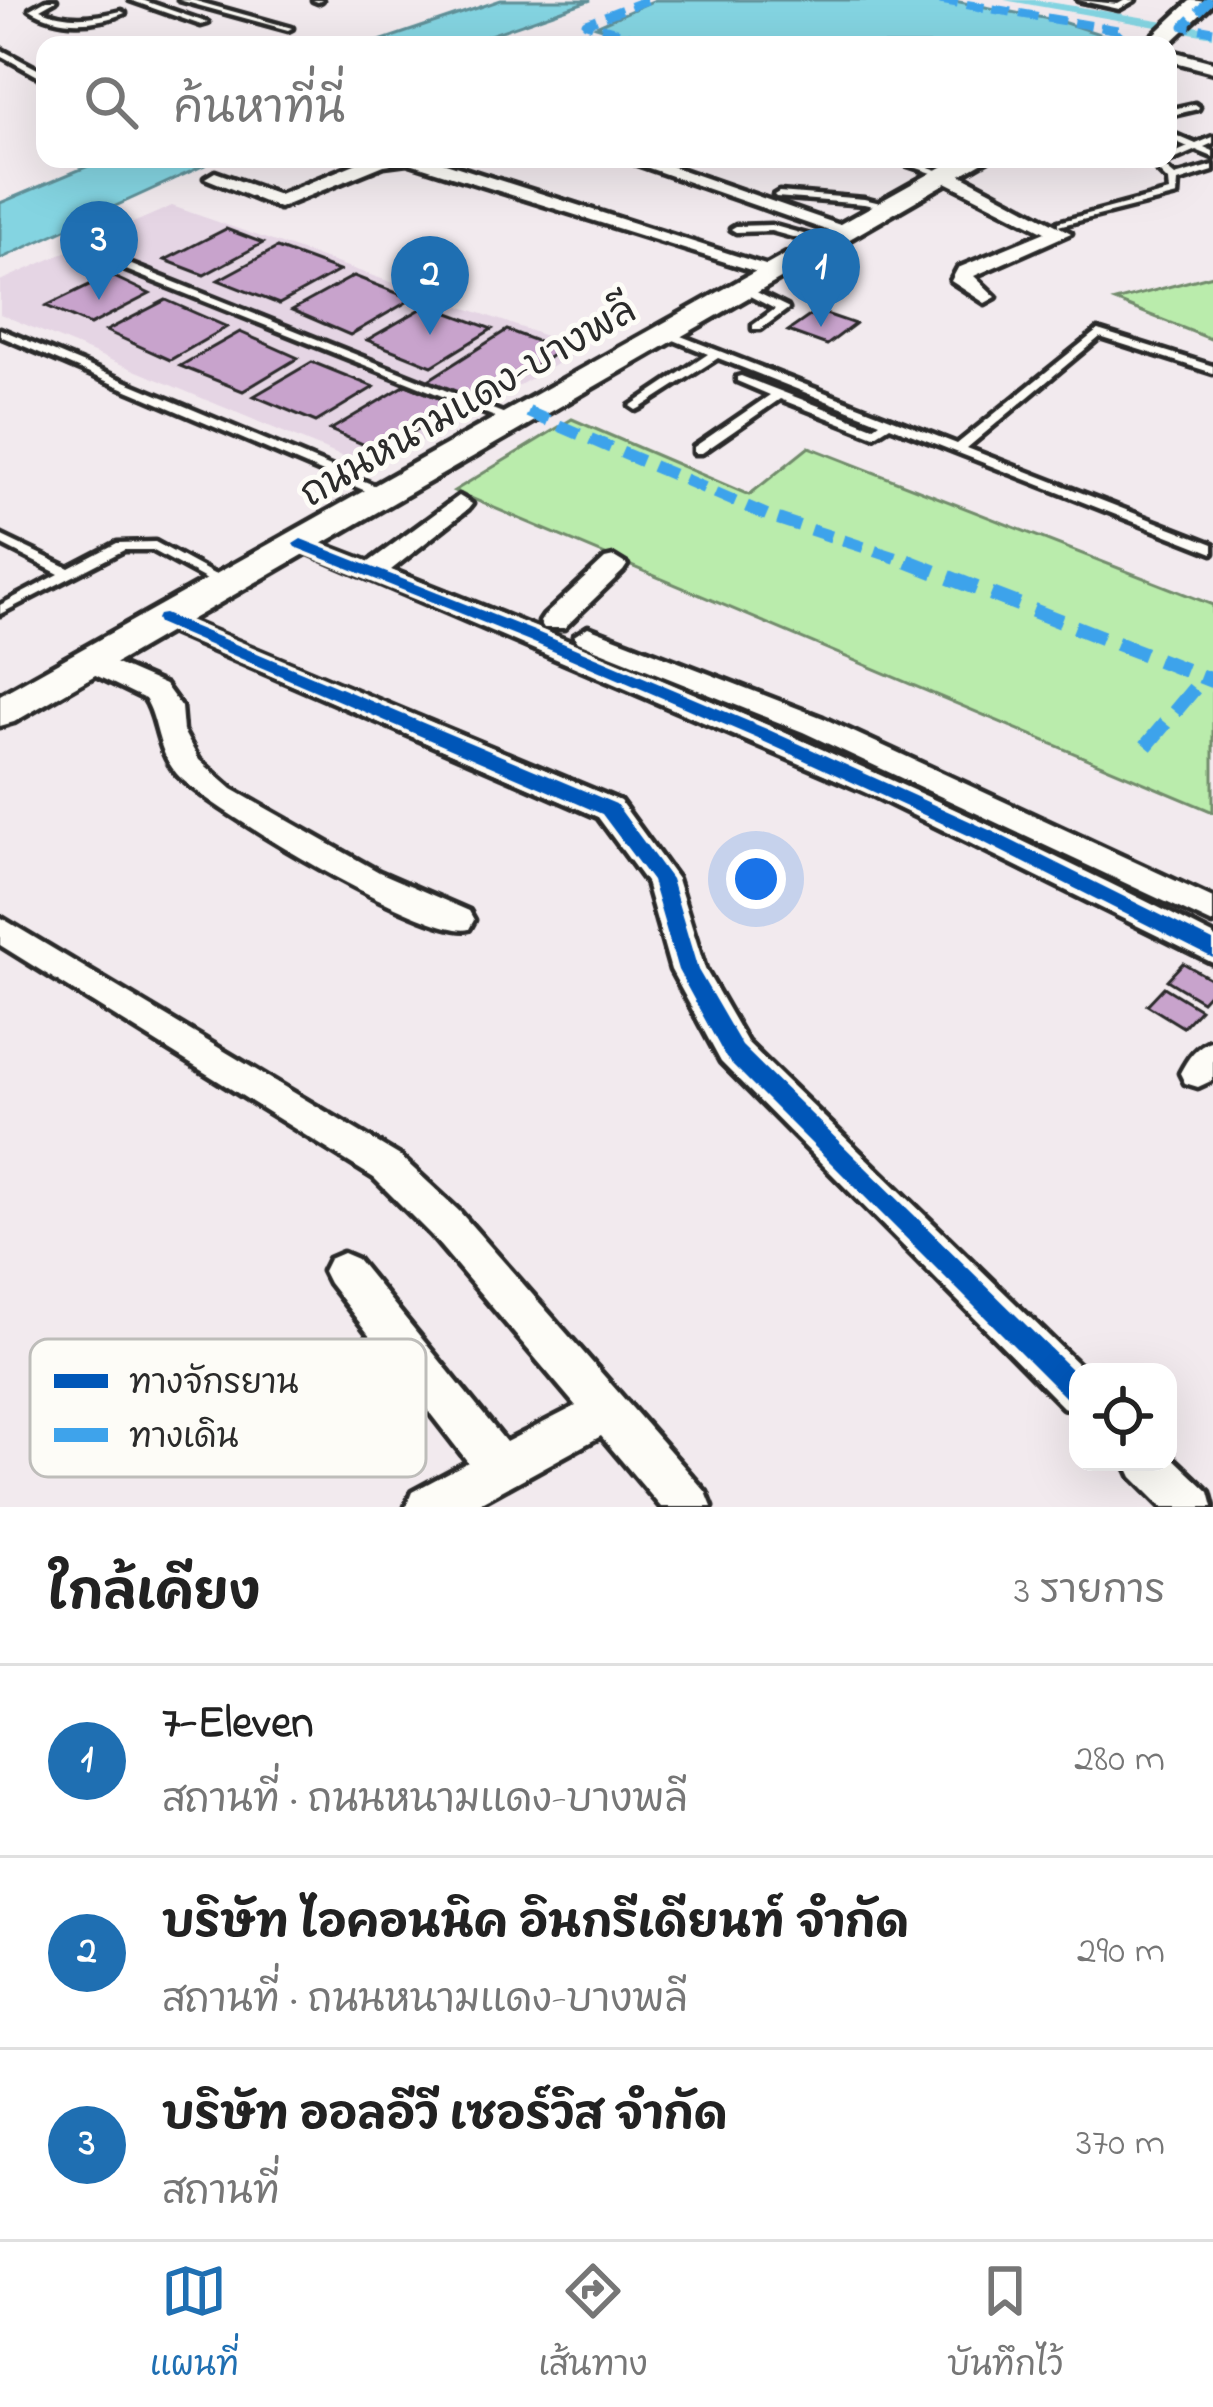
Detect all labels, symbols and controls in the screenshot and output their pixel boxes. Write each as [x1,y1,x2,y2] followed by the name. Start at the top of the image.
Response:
[36,36,1177,168] search box
[78,69,144,135] icon: search
[174,78,345,144] text: ค้นหาที่นี่
[60,201,138,300] pin: 3
[782,228,860,327] pin: 1
[391,236,469,335] pin: 2
[290,284,648,524] street label: ถนนหนามแดง-บางพลี
[726,849,786,909] your location
[30,1339,426,1477] legend
[129,1361,298,1409] text: ทางจักรยาน
[1069,1363,1177,1471] map controls
[1069,1363,1177,1471] button: locate
[129,1415,238,1463] text: ทางเดิน
[48,1558,260,1633] text: ใกล้เคียง
[1014,1564,1165,1621] text: 3 รายการ
[162,1692,313,1758] text: 7-Eleven
[81,1732,93,1789] text: 1
[1074,1732,1165,1789] text: 280 m
[162,1773,688,1830] text: สถานที่ · ถนนหนามแดง-บางพลี
[162,1892,909,1958] text: บริษัท ไอคอนนิค อินกรีเดียนท์ จำกัด
[77,1924,97,1981] text: 2
[1077,1924,1165,1981] text: 290 m
[162,1973,688,2030] text: สถานที่ · ถนนหนามแดง-บางพลี
[162,2084,727,2150] text: บริษัท ออลอีวี เซอร์วิส จำกัด
[79,2116,95,2173] text: 3
[1076,2116,1165,2173] text: 370 m
[162,2165,280,2222] text: สถานที่
[150,2258,239,2391] tab: แผนที่
[538,2258,648,2391] tab: เส้นทาง
[947,2258,1063,2391] tab: บันทึกไว้

